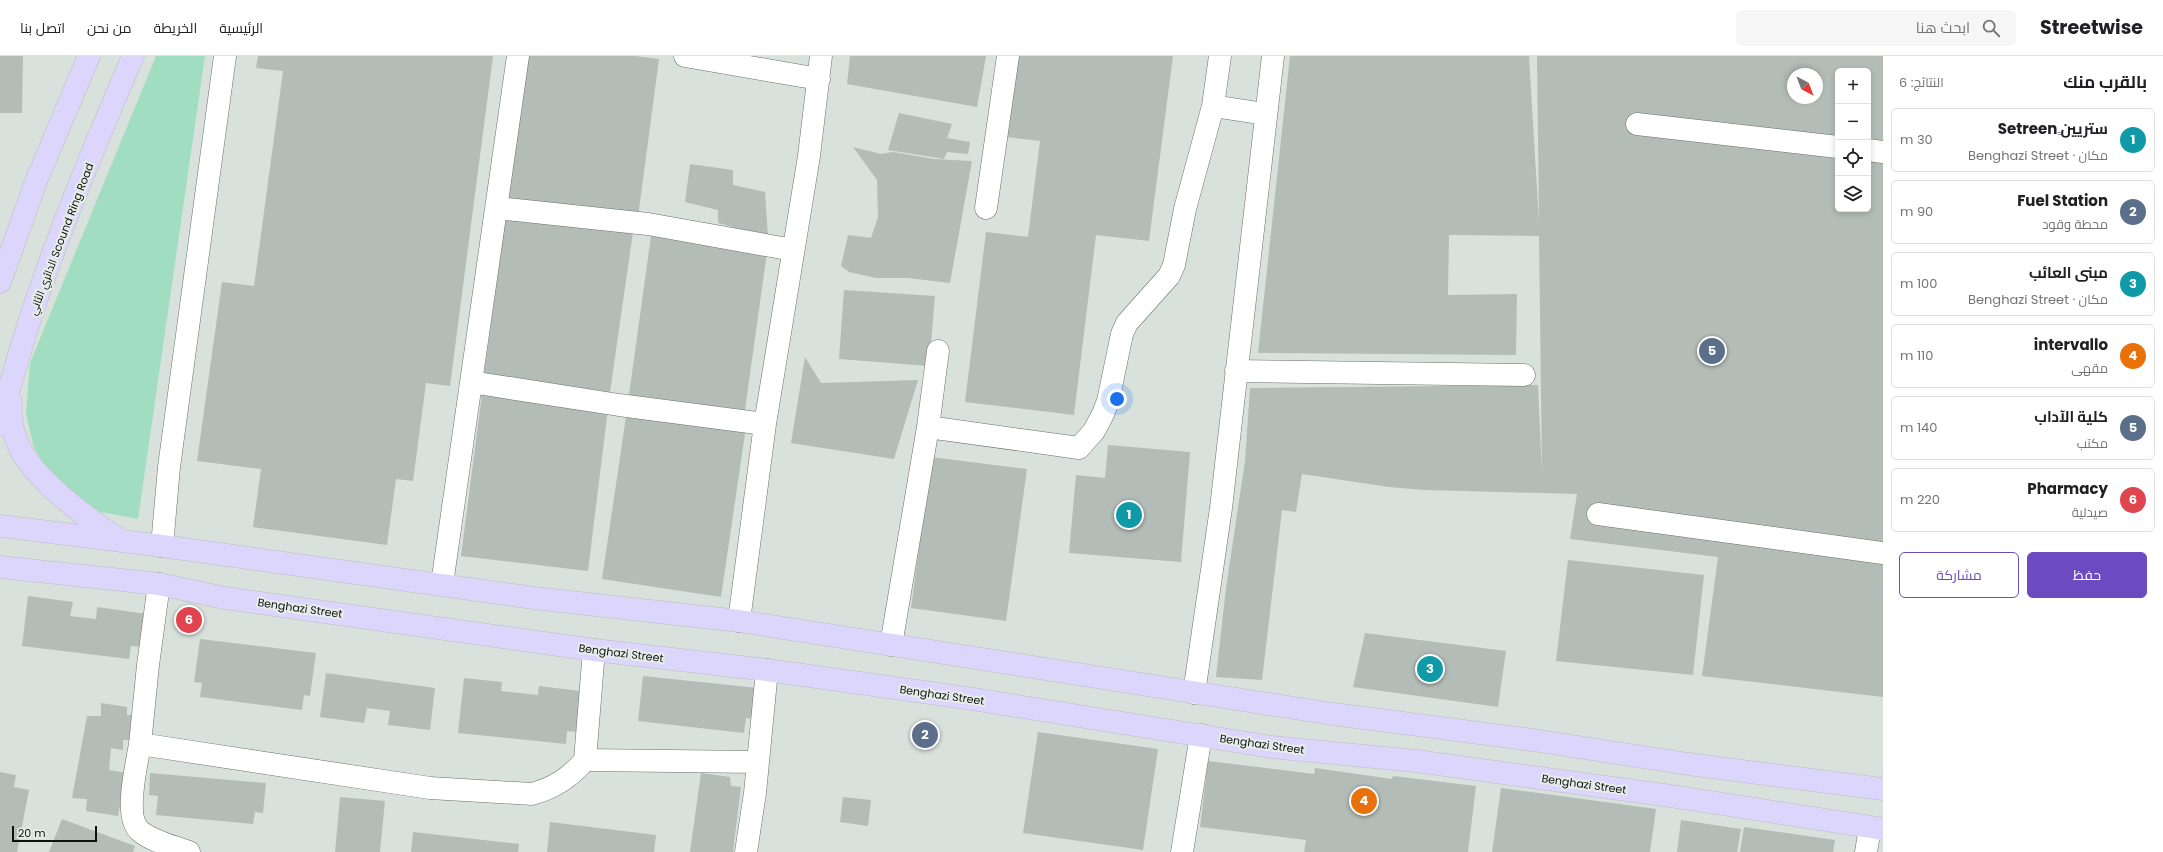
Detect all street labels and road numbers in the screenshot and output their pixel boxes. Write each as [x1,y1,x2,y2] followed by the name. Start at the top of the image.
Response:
[25,161,98,318] street label: الدائري الثاني Scound Ring Road
[257,594,343,622] street label: Benghazi Street
[578,640,664,666] street label: Benghazi Street
[899,681,985,709] street label: Benghazi Street
[1219,730,1305,758] street label: Benghazi Street
[1541,770,1627,798] street label: Benghazi Street

